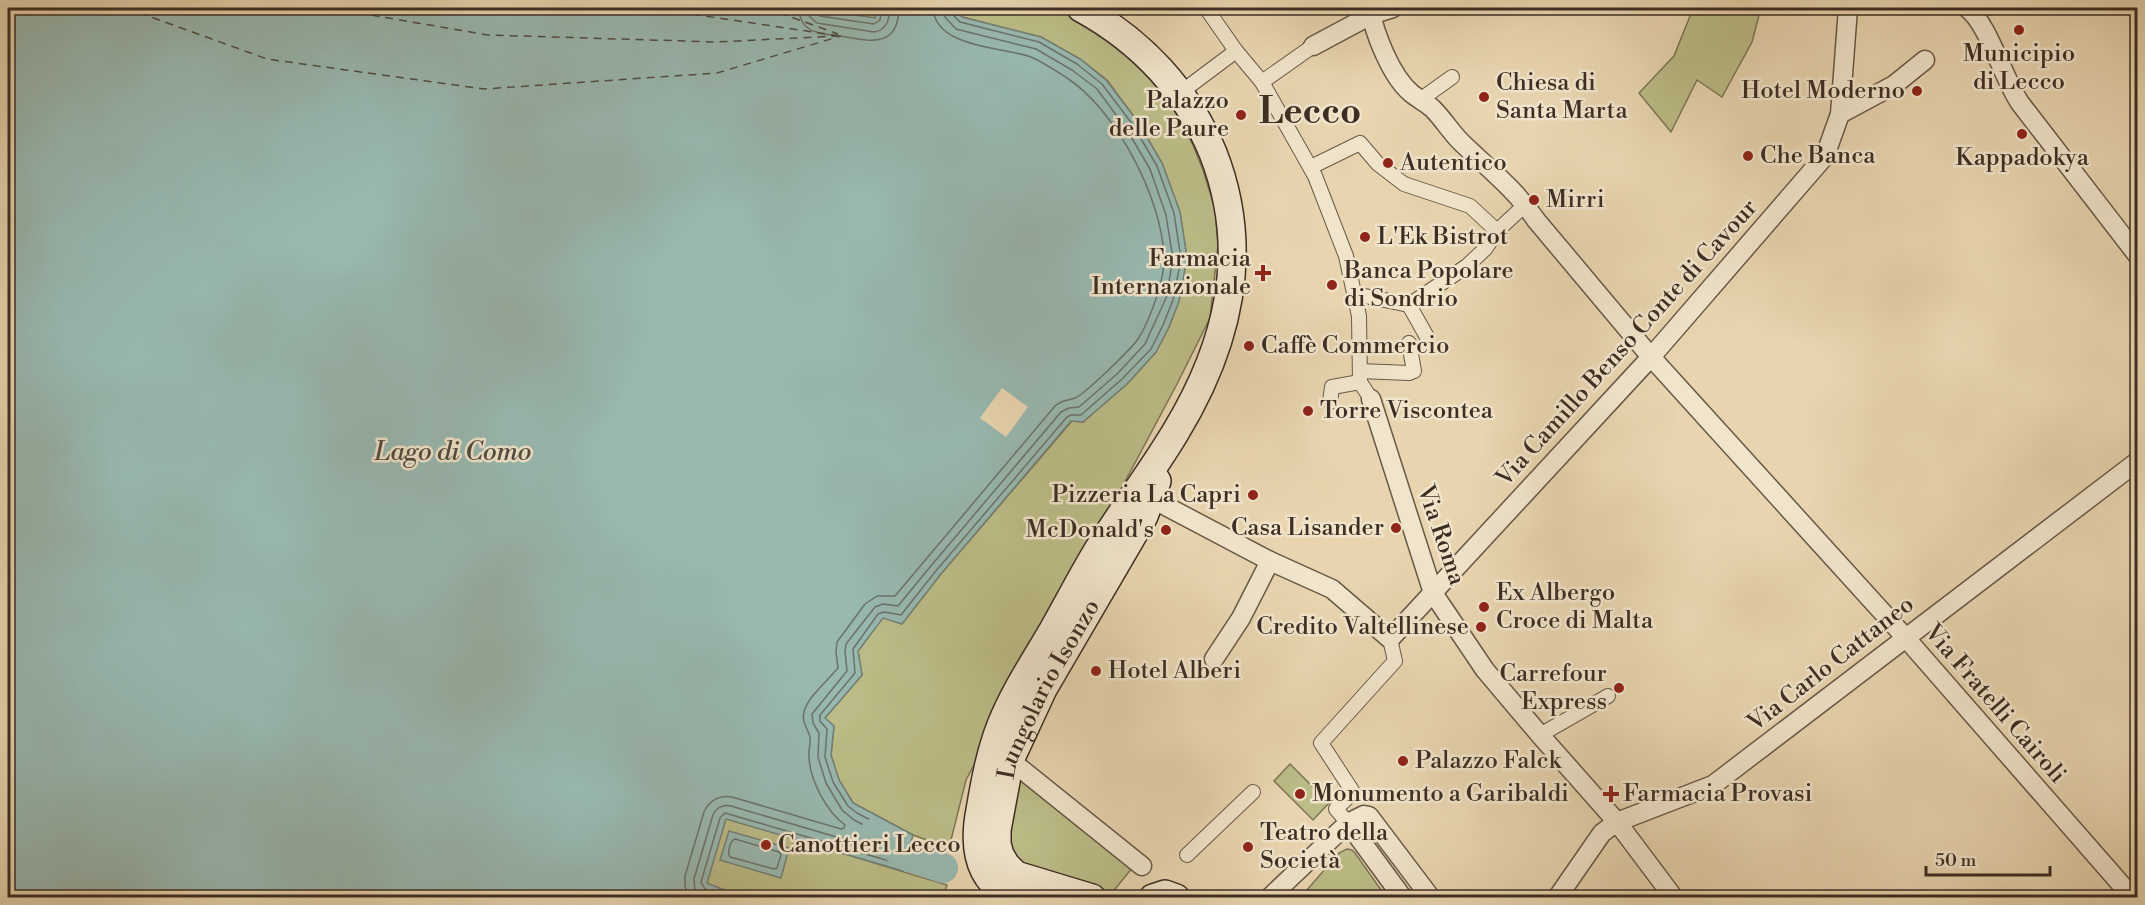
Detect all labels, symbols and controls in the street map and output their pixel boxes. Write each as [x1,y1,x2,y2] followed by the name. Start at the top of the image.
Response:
[2012,23,2026,37] marker: Municipio di Lecco
[1963,39,2075,97] place label: Municipio di Lecco
[1496,68,1628,126] place label: Chiesa di Santa Marta
[1741,76,1905,106] place label: Hotel Moderno
[1910,84,1924,98] marker: Hotel Moderno
[1109,86,1229,144] place label: Palazzo delle Paure
[1259,90,1361,135] district label: Lecco
[1477,90,1491,104] marker: Chiesa di Santa Marta
[1234,108,1248,122] marker: Palazzo delle Paure
[2015,127,2029,141] marker: Kappadokya
[1760,141,1876,171] place label: Che Banca
[1955,143,2090,173] place label: Kappadokya
[1399,148,1507,178] place label: Autentico
[1741,149,1755,163] marker: Che Banca
[1381,156,1395,170] marker: Autentico
[1546,185,1605,215] place label: Mirri
[1489,193,1764,494] street label: Via Camillo Benso Conte di Cavour
[1527,193,1541,207] marker: Mirri
[1377,222,1509,252] place label: L'Ek Bistrot
[1358,230,1372,244] marker: L'Ek Bistrot
[1091,244,1252,302] place label: Farmacia Internazionale
[1343,256,1514,314] place label: Banca Popolare di Sondrio
[1256,266,1270,280] marker: Farmacia Internazionale
[1325,278,1339,292] marker: Banca Popolare di Sondrio
[1261,331,1449,361] place label: Caffè Commercio
[1242,339,1256,353] marker: Caffè Commercio
[1320,396,1494,426] place label: Torre Viscontea
[1301,404,1315,418] marker: Torre Viscontea
[374,436,531,468] water label: Lago di Como
[1051,480,1241,510] place label: Pizzeria La Capri
[1410,480,1472,590] street label: Via Roma
[1246,488,1260,502] marker: Pizzeria La Capri
[1231,513,1384,543] place label: Casa Lisander
[1025,515,1154,545] place label: McDonald's
[1389,521,1403,535] marker: Casa Lisander
[1159,523,1173,537] marker: McDonald's
[1496,578,1654,636] place label: Ex Albergo Croce di Malta
[1741,590,1920,739] street label: Via Carlo Cattaneo
[992,594,1107,782] street label: Lungolario Isonzo
[1477,600,1491,614] marker: Ex Albergo Croce di Malta
[1256,612,1469,642] place label: Credito Valtellinese
[1917,617,2072,790] street label: Via Fratelli Cairoli
[1474,620,1488,634] marker: Credito Valtellinese
[1108,656,1241,686] place label: Hotel Alberi
[1499,659,1607,717] place label: Carrefour Express
[1089,664,1103,678] marker: Hotel Alberi
[1612,681,1626,695] marker: Carrefour Express
[1415,746,1563,776] place label: Palazzo Falck
[1396,754,1410,768] marker: Palazzo Falck
[1312,779,1569,809] place label: Monumento a Garibaldi
[1623,779,1813,809] place label: Farmacia Provasi
[1293,787,1307,801] marker: Monumento a Garibaldi
[1604,787,1618,801] marker: Farmacia Provasi
[1260,818,1389,876] place label: Teatro della Società
[778,830,961,860] place label: Canottieri Lecco
[759,838,773,852] marker: Canottieri Lecco
[1926,839,2050,877] scale bar
[1241,840,1255,854] marker: Teatro della Società
[1935,849,1977,872] text: 50 m

